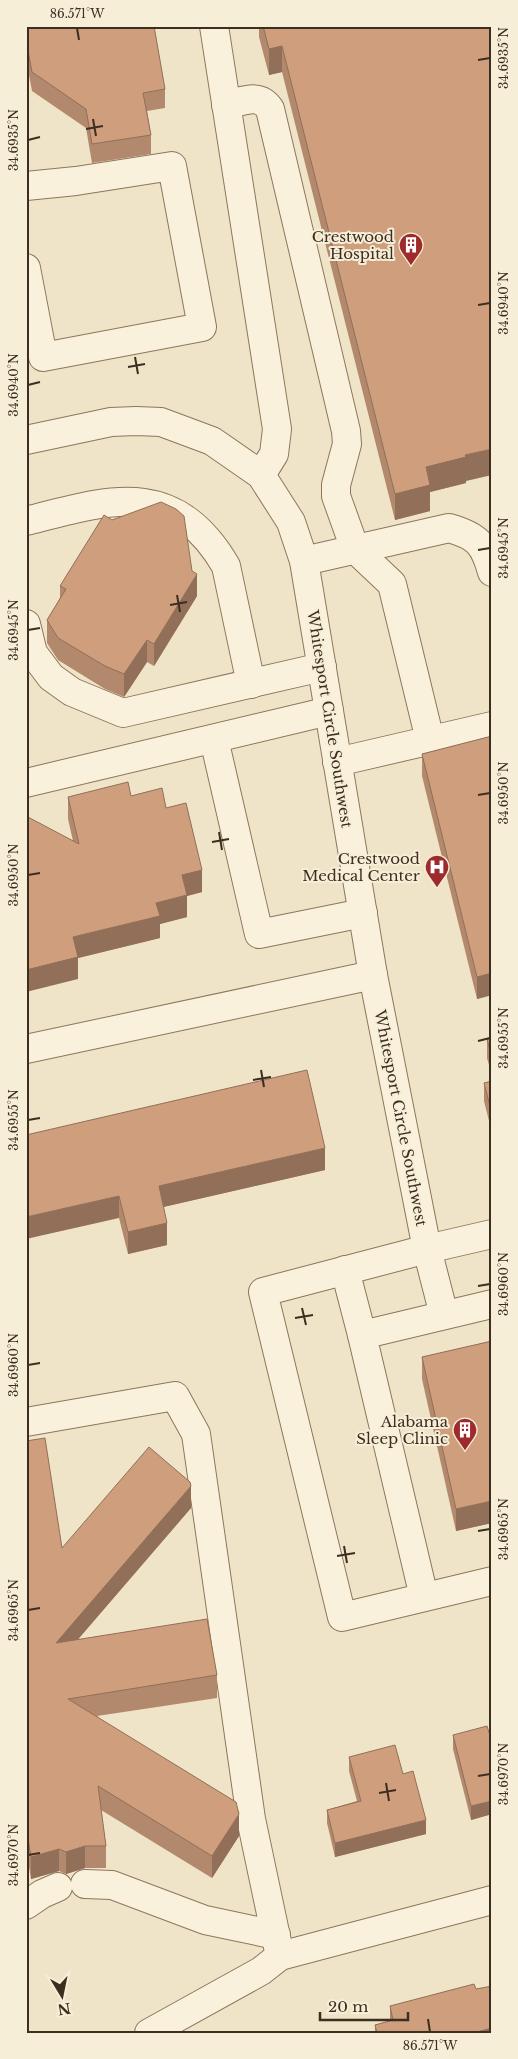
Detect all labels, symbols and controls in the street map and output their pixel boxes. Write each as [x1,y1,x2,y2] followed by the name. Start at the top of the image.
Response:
[50,6,105,21] text: 86.571°W
[496,27,511,89] text: 34.6935°N
[6,109,21,171] text: 34.6935°N
[312,227,394,263] place label: Crestwood Hospital
[398,232,424,266] building icon: Crestwood Hospital
[496,271,511,335] text: 34.6940°N
[6,353,21,417] text: 34.6940°N
[496,517,511,579] text: 34.6945°N
[6,599,21,661] text: 34.6945°N
[303,608,357,830] street label: Whitesport Circle Southwest
[496,761,511,825] text: 34.6950°N
[6,843,21,907] text: 34.6950°N
[302,849,421,885] place label: Crestwood Medical Center
[424,854,450,888] hospital icon: Crestwood Medical Center
[370,1007,431,1228] street label: Whitesport Circle Southwest
[496,1007,511,1069] text: 34.6955°N
[6,1089,21,1151] text: 34.6955°N
[496,1252,511,1316] text: 34.6960°N
[6,1333,21,1397] text: 34.6960°N
[356,1412,449,1448] place label: Alabama Sleep Clinic
[452,1417,478,1451] building icon: Alabama Sleep Clinic
[496,1498,511,1560] text: 34.6965°N
[6,1579,21,1641] text: 34.6965°N
[496,1743,511,1805] text: 34.6970°N
[6,1824,21,1886] text: 34.6970°N
[38,1972,88,2022] north arrow
[320,1989,408,2021] scale bar
[328,1997,368,2016] text: 20 m
[56,1999,72,2019] text: N
[403,2038,458,2053] text: 86.571°W

